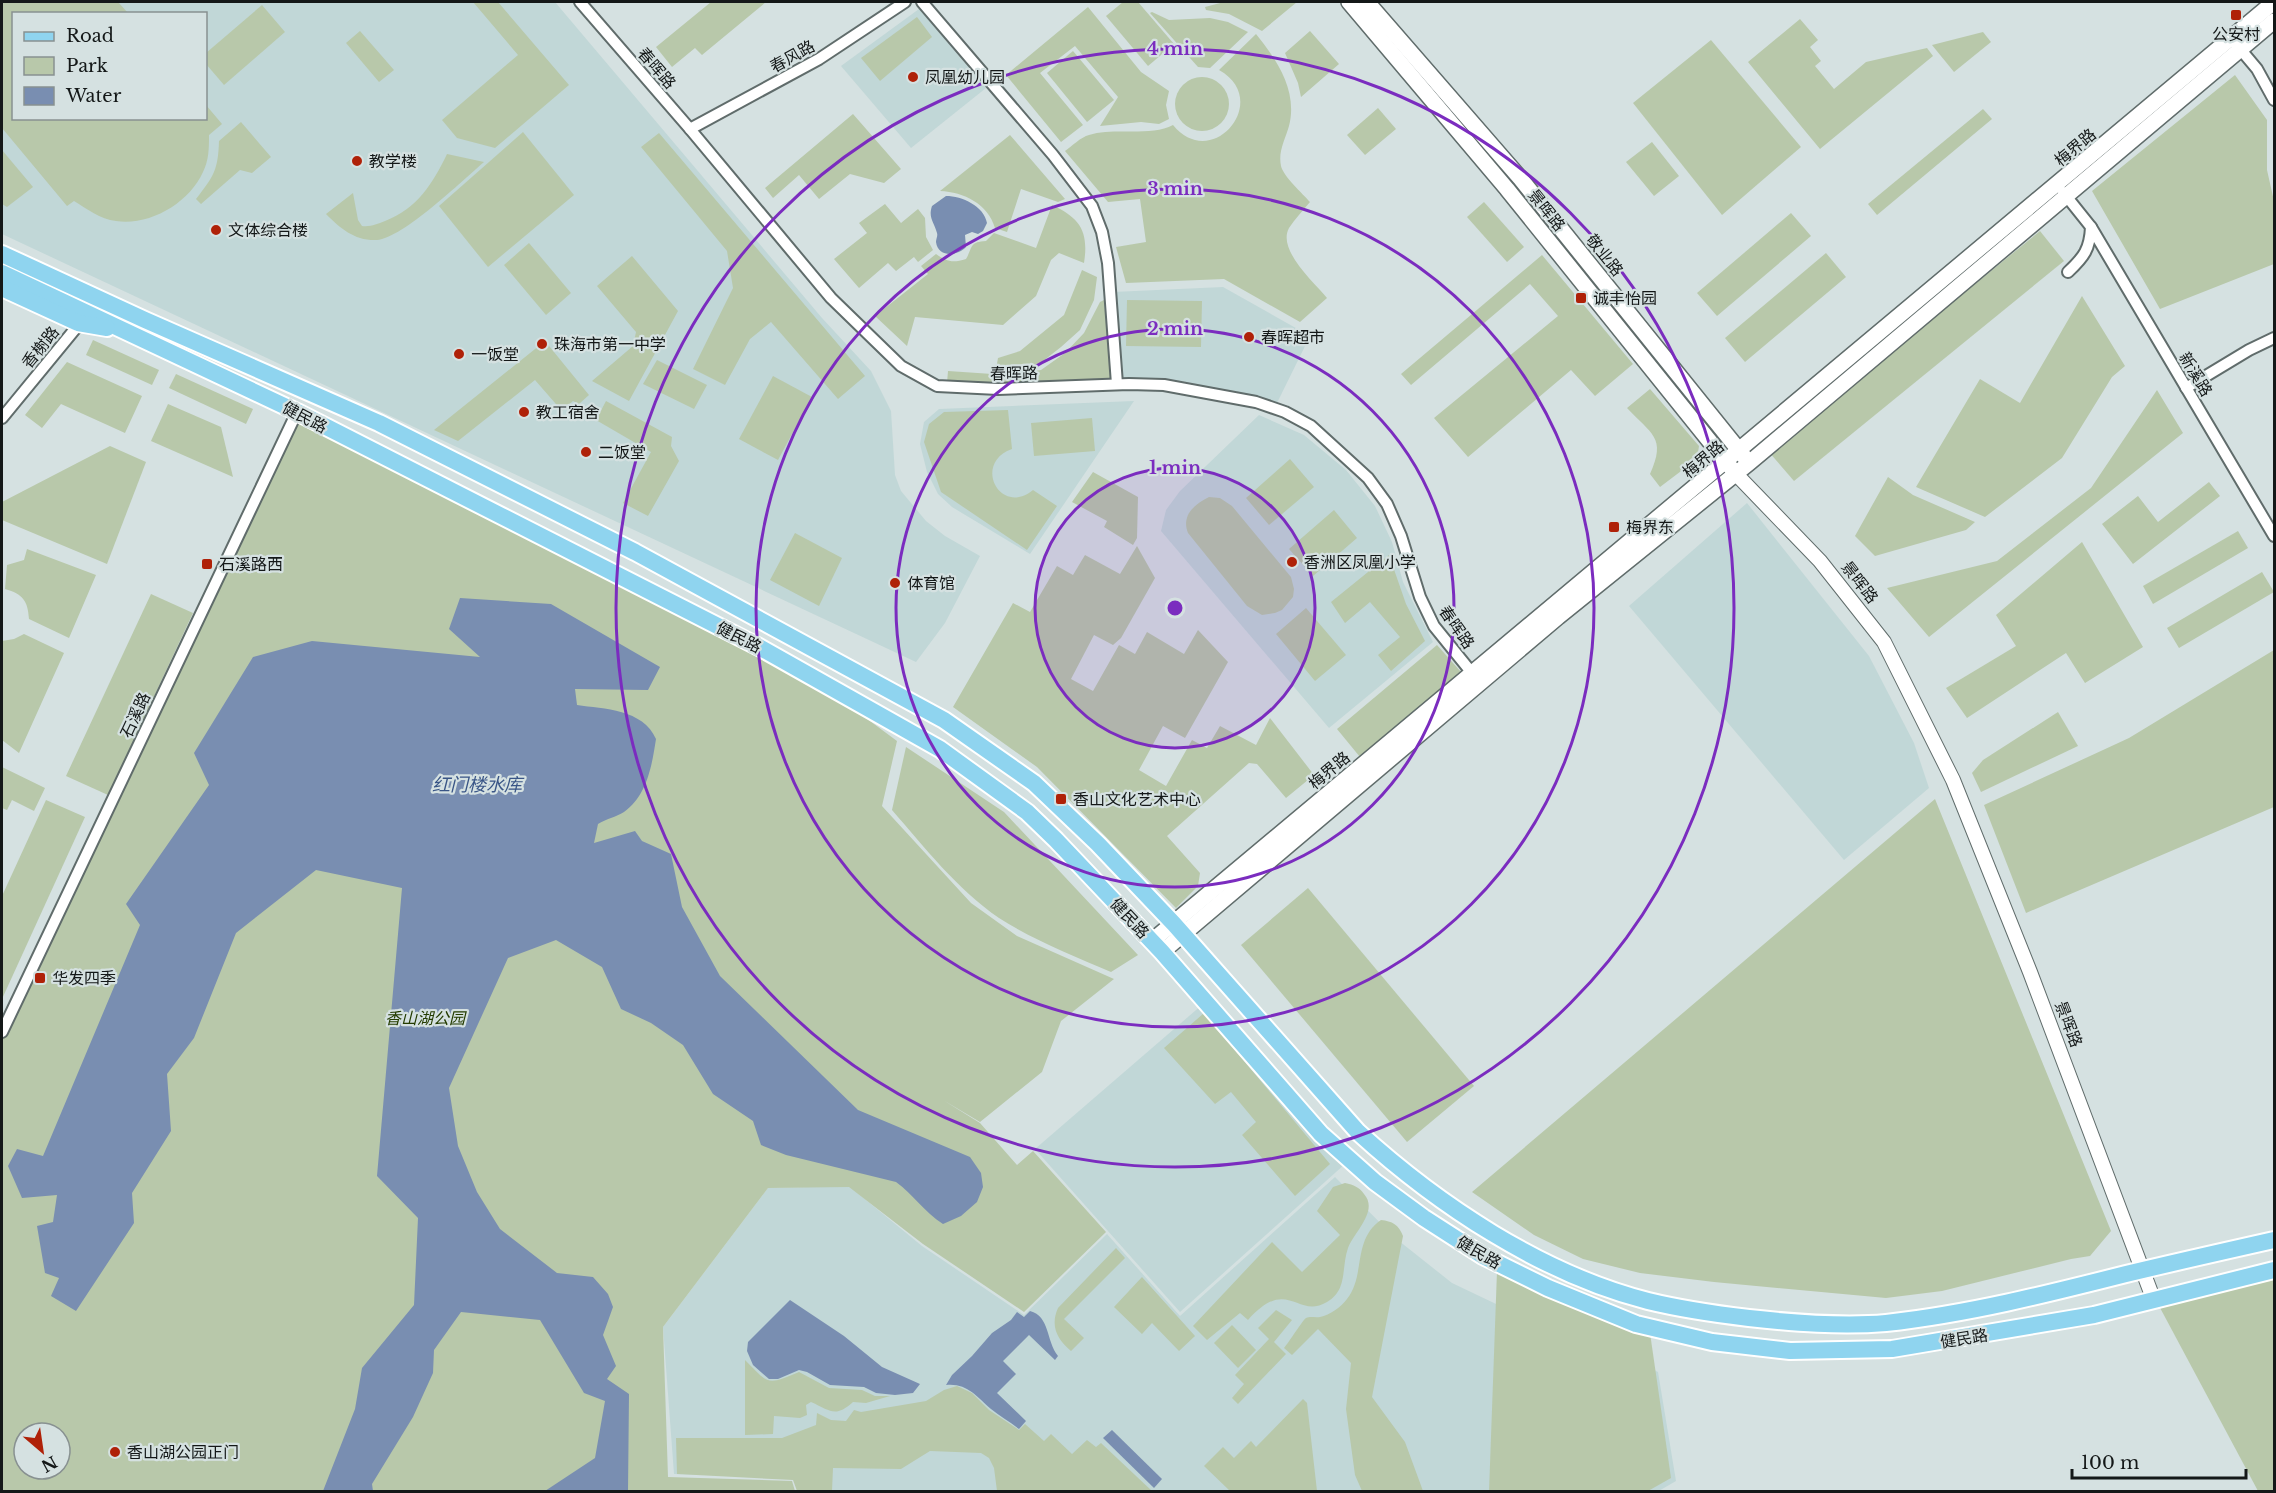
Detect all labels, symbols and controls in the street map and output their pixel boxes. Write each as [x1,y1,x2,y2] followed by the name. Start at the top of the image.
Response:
[2229,8,2243,22] marker: 公安村
[12,12,207,120] legend
[2212,24,2260,44] place label: 公安村
[66,25,114,47] text: Road
[766,36,818,76] street label: 春风路
[1147,38,1203,60] text: 4 min
[634,43,680,93] street label: 春晖路
[66,55,108,77] text: Park
[925,67,1005,87] place label: 凤凰幼儿园
[906,70,920,84] marker: 凤凰幼儿园
[65,85,122,107] text: Water
[2050,124,2100,170] street label: 梅界路
[369,151,417,171] place label: 教学楼
[350,154,364,168] marker: 教学楼
[1147,178,1203,200] text: 3 min
[1524,185,1570,235] street label: 景晖路
[228,220,308,240] place label: 文体综合楼
[209,223,223,237] marker: 文体综合楼
[1582,230,1628,280] street label: 敬业路
[1593,288,1657,308] place label: 诚丰怡园
[1574,291,1588,305] marker: 诚丰怡园
[1147,318,1203,340] text: 2 min
[17,322,63,372] street label: 香榭路
[1261,327,1325,347] place label: 春晖超市
[1242,330,1256,344] marker: 春晖超市
[554,334,666,354] place label: 珠海市第一中学
[535,337,549,351] marker: 珠海市第一中学
[471,344,519,364] place label: 一饭堂
[452,347,466,361] marker: 一饭堂
[2175,348,2217,400] street label: 新溪路
[990,363,1038,383] street label: 春晖路
[279,397,331,437] street label: 健民路
[536,402,600,422] place label: 教工宿舍
[517,405,531,419] marker: 教工宿舍
[1678,436,1728,482] street label: 梅界路
[598,442,646,462] place label: 二饭堂
[579,445,593,459] marker: 二饭堂
[1149,457,1201,479] text: 1 min
[1626,517,1674,537] place label: 梅界东
[1607,520,1621,534] marker: 梅界东
[1304,552,1416,572] place label: 香洲区凤凰小学
[219,554,283,574] place label: 石溪路西
[1285,555,1299,569] marker: 香洲区凤凰小学
[200,557,214,571] marker: 石溪路西
[1837,557,1883,607] street label: 景晖路
[907,573,955,593] place label: 体育馆
[888,576,902,590] marker: 体育馆
[1165,598,1185,618] centre of rings
[1435,602,1479,652] street label: 春晖路
[713,617,765,657] street label: 健民路
[116,689,154,741] street label: 石溪路
[1304,747,1354,793] street label: 梅界路
[432,774,525,796] water label: 红门楼水库
[1073,789,1201,809] place label: 香山文化艺术中心
[1054,792,1068,806] marker: 香山文化艺术中心
[1106,894,1154,942] street label: 健民路
[52,968,116,988] place label: 华发四季
[33,971,47,985] marker: 华发四季
[2051,998,2087,1050] street label: 景晖路
[385,1008,467,1028] park label: 香山湖公园
[1453,1231,1505,1273] street label: 健民路
[1939,1324,1989,1352] street label: 健民路
[12,1421,72,1481] north arrow
[127,1442,239,1462] place label: 香山湖公园正门
[2072,1442,2246,1480] scale bar
[108,1445,122,1459] marker: 香山湖公园正门
[38,1452,61,1477] text: N
[2081,1452,2139,1474] text: 100 m

